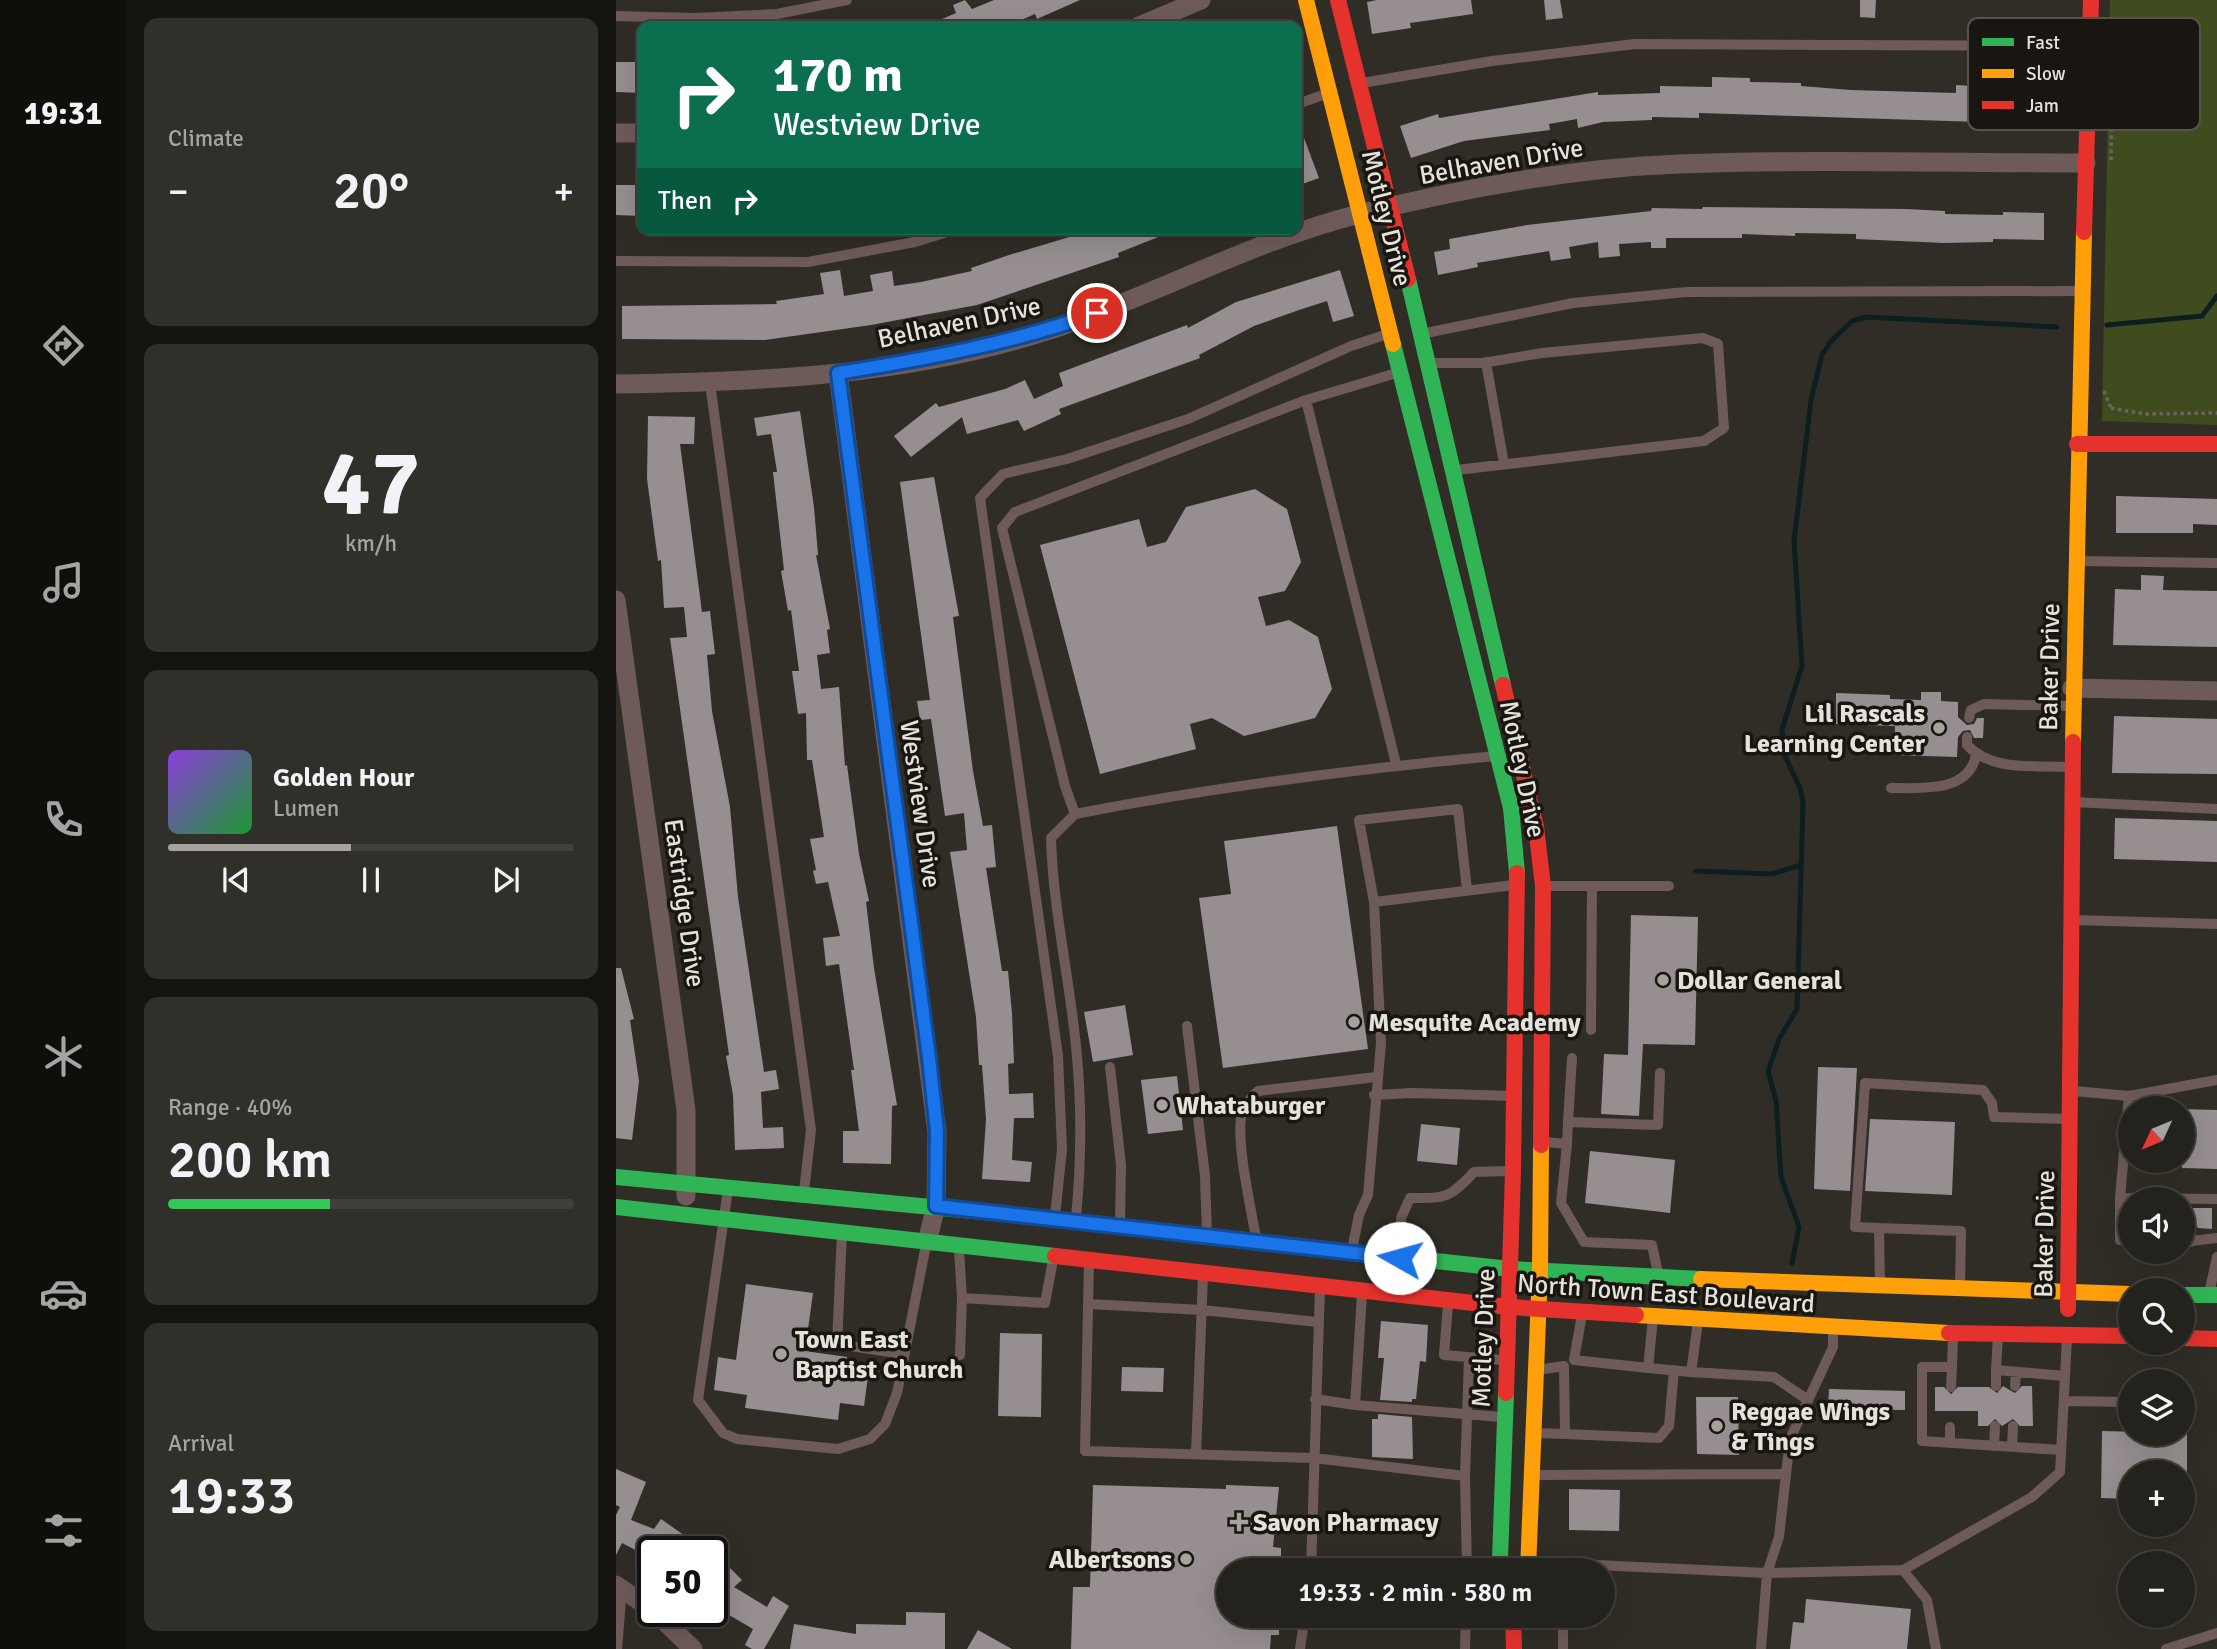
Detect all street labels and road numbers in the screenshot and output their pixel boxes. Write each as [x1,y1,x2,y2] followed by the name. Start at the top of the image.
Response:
[1417,132,1586,192] street label: Belhaven Drive
[1354,147,1418,290] street label: Motley Drive
[875,290,1044,356] street label: Belhaven Drive
[2033,603,2067,731] street label: Baker Drive
[1492,698,1552,841] street label: Motley Drive
[892,718,948,890] street label: Westview Drive
[656,817,712,989] street label: Eastridge Drive
[2028,1170,2062,1298] street label: Baker Drive
[1466,1268,1502,1408] street label: Motley Drive
[1516,1268,1816,1320] street label: North Town East Boulevard

